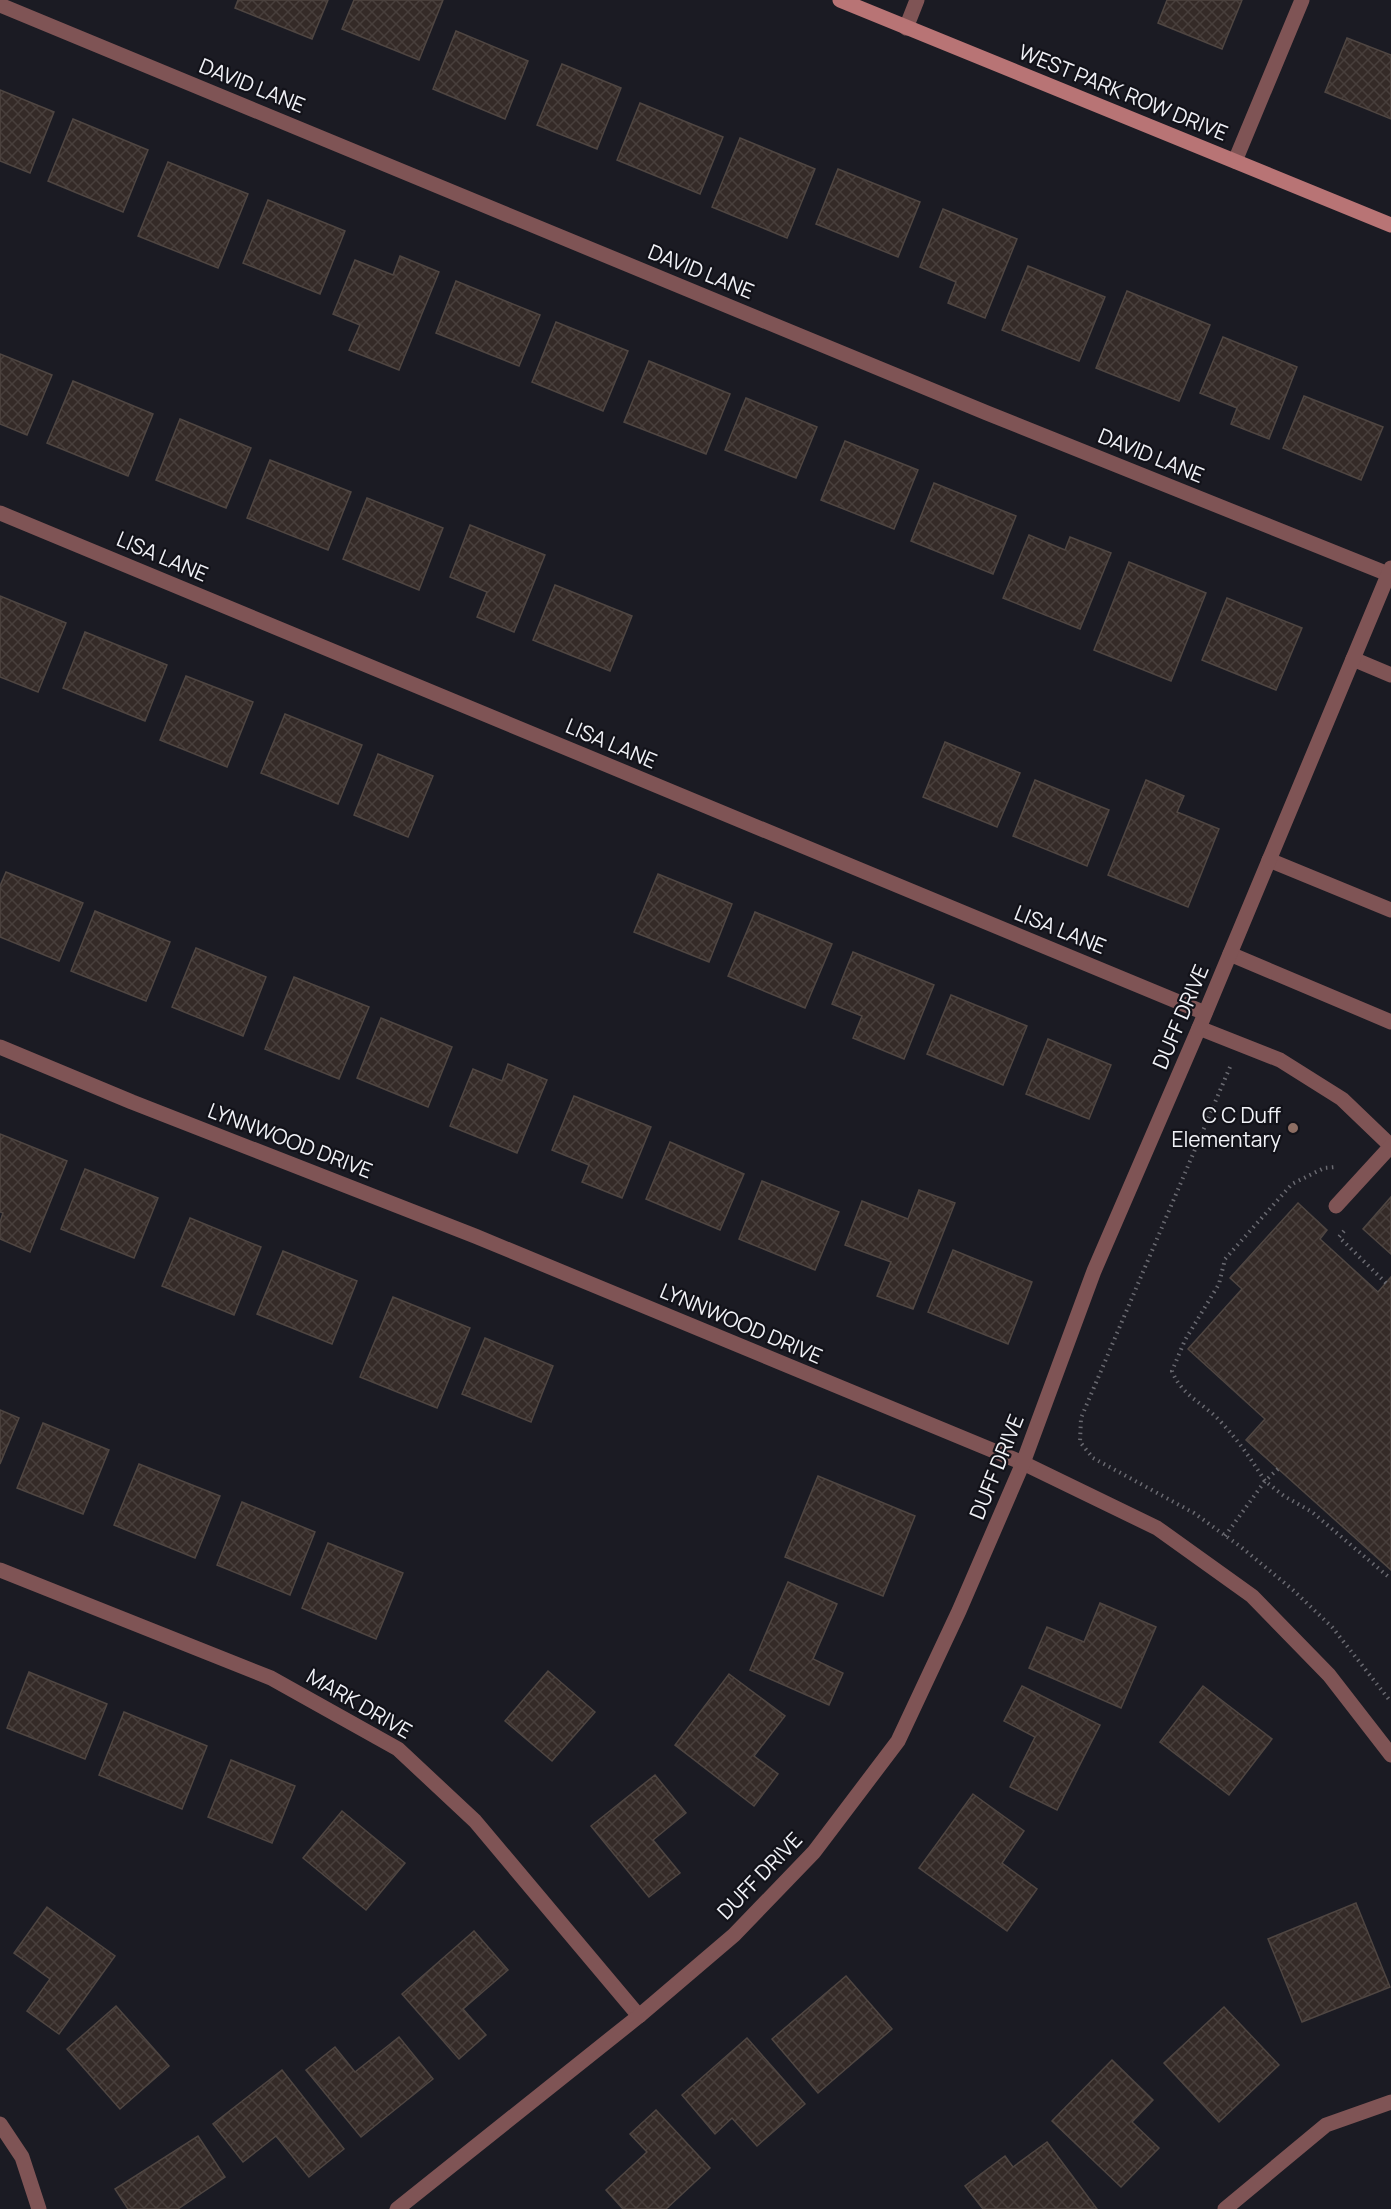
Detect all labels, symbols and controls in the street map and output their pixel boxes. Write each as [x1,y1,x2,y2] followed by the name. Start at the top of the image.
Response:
[1015,37,1232,147] street label: WEST PARK ROW DRIVE
[195,51,309,119] street label: DAVID LANE
[644,237,758,305] street label: DAVID LANE
[1094,421,1208,489] street label: DAVID LANE
[113,524,212,588] street label: LISA LANE
[562,711,661,775] street label: LISA LANE
[1010,898,1110,960] street label: LISA LANE
[1145,960,1215,1073] street label: DUFF DRIVE
[204,1096,377,1184] street label: LYNNWOOD DRIVE
[1171,1101,1281,1153] place label: C C Duff Elementary
[1286,1121,1300,1135] marker: C C Duff Elementary
[656,1276,827,1370] street label: LYNNWOOD DRIVE
[962,1410,1030,1523] street label: DUFF DRIVE
[302,1662,417,1745] street label: MARK DRIVE
[711,1826,808,1925] street label: DUFF DRIVE

